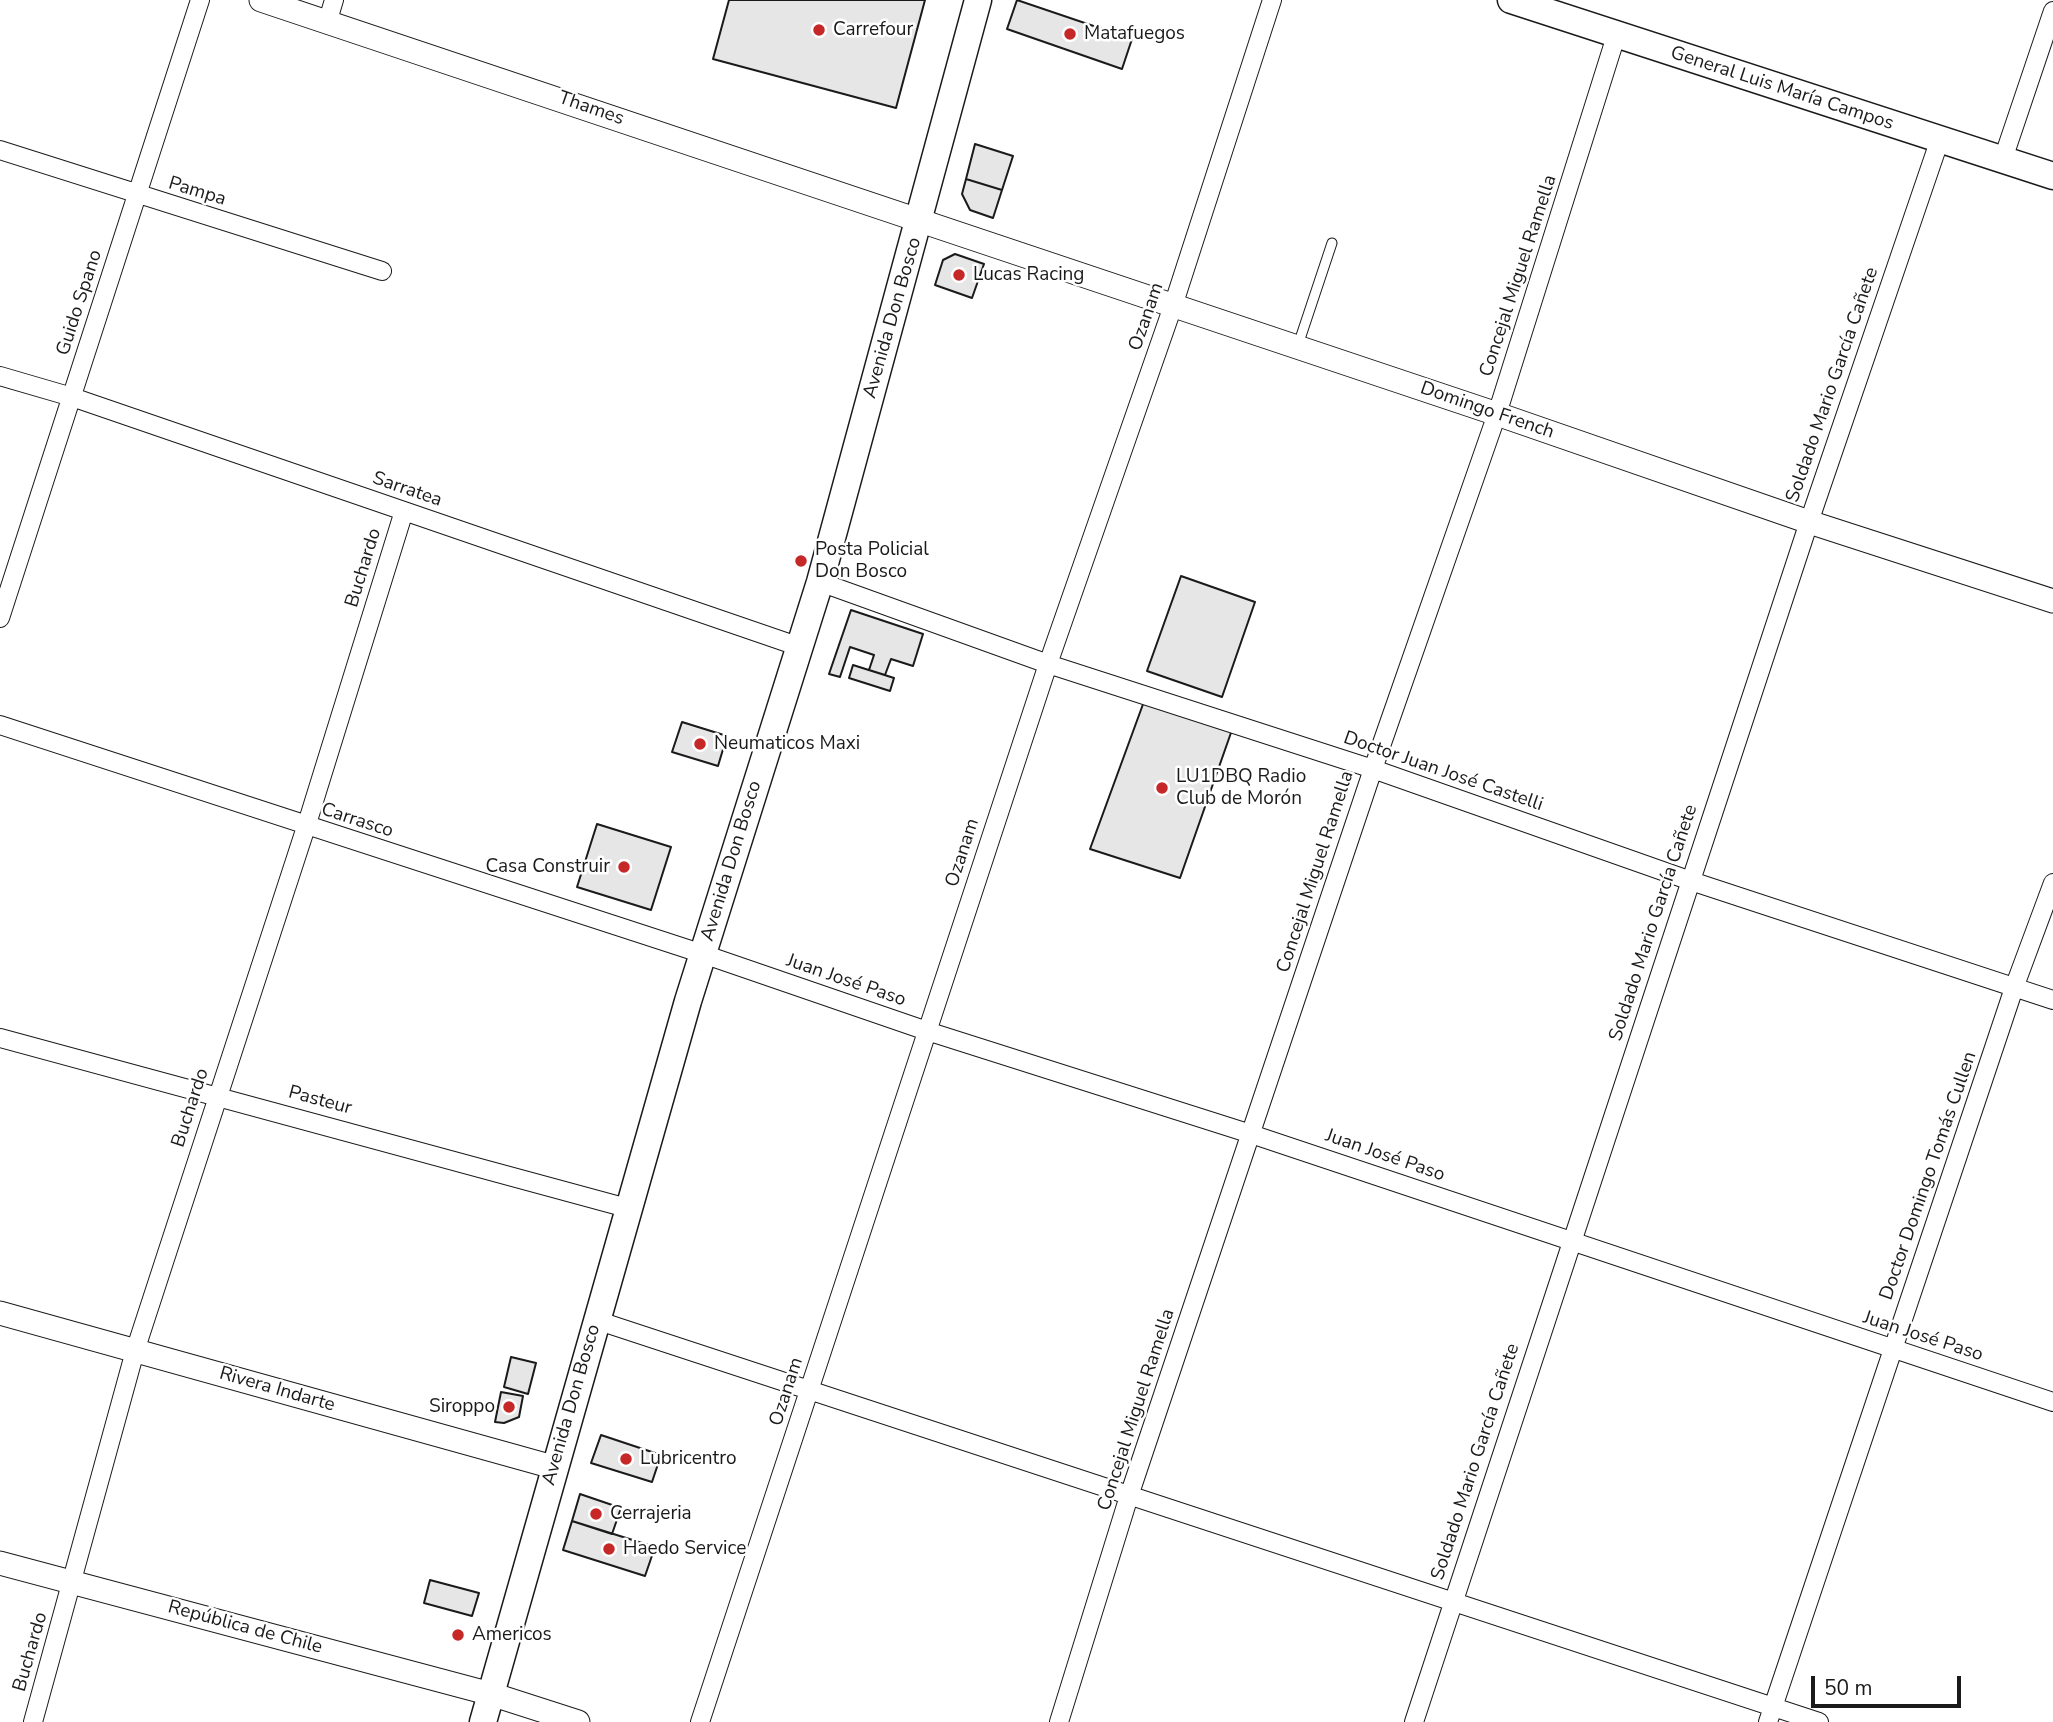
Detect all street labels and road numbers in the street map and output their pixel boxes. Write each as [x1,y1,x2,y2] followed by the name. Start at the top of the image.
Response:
[1668,42,1896,136] street label: General Luis María Campos
[555,87,627,131] street label: Thames
[165,172,229,212] street label: Pampa
[1476,172,1562,380] street label: Concejal Miguel Ramella
[859,235,927,401] street label: Avenida Don Bosco
[52,247,108,359] street label: Guido Spano
[1782,264,1884,506] street label: Soldado Mario García Cañete
[1125,280,1169,354] street label: Ozanam
[1417,377,1557,445] street label: Domingo French
[369,467,445,513] street label: Sarratea
[341,526,387,610] street label: Buchardo
[1340,727,1546,817] street label: Doctor Juan José Castelli
[1273,768,1359,976] street label: Concejal Miguel Ramella
[697,778,767,944] street label: Avenida Don Bosco
[318,799,396,843] street label: Carrasco
[1605,802,1703,1044] street label: Soldado Mario García Cañete
[941,816,985,890] street label: Ozanam
[783,950,909,1012] street label: Juan José Paso
[1876,1049,1982,1303] street label: Doctor Domingo Tomás Cullen
[168,1066,214,1150] street label: Buchardo
[286,1082,354,1120] street label: Pasteur
[1322,1125,1448,1187] street label: Juan José Paso
[1094,1306,1180,1514] street label: Concejal Miguel Ramella
[1860,1307,1986,1367] street label: Juan José Paso
[538,1322,606,1488] street label: Avenida Don Bosco
[1427,1341,1525,1583] street label: Soldado Mario García Cañete
[765,1355,809,1429] street label: Ozanam
[217,1363,337,1417] street label: Rivera Indarte
[165,1596,325,1660] street label: República de Chile
[9,1610,53,1694] street label: Buchardo

